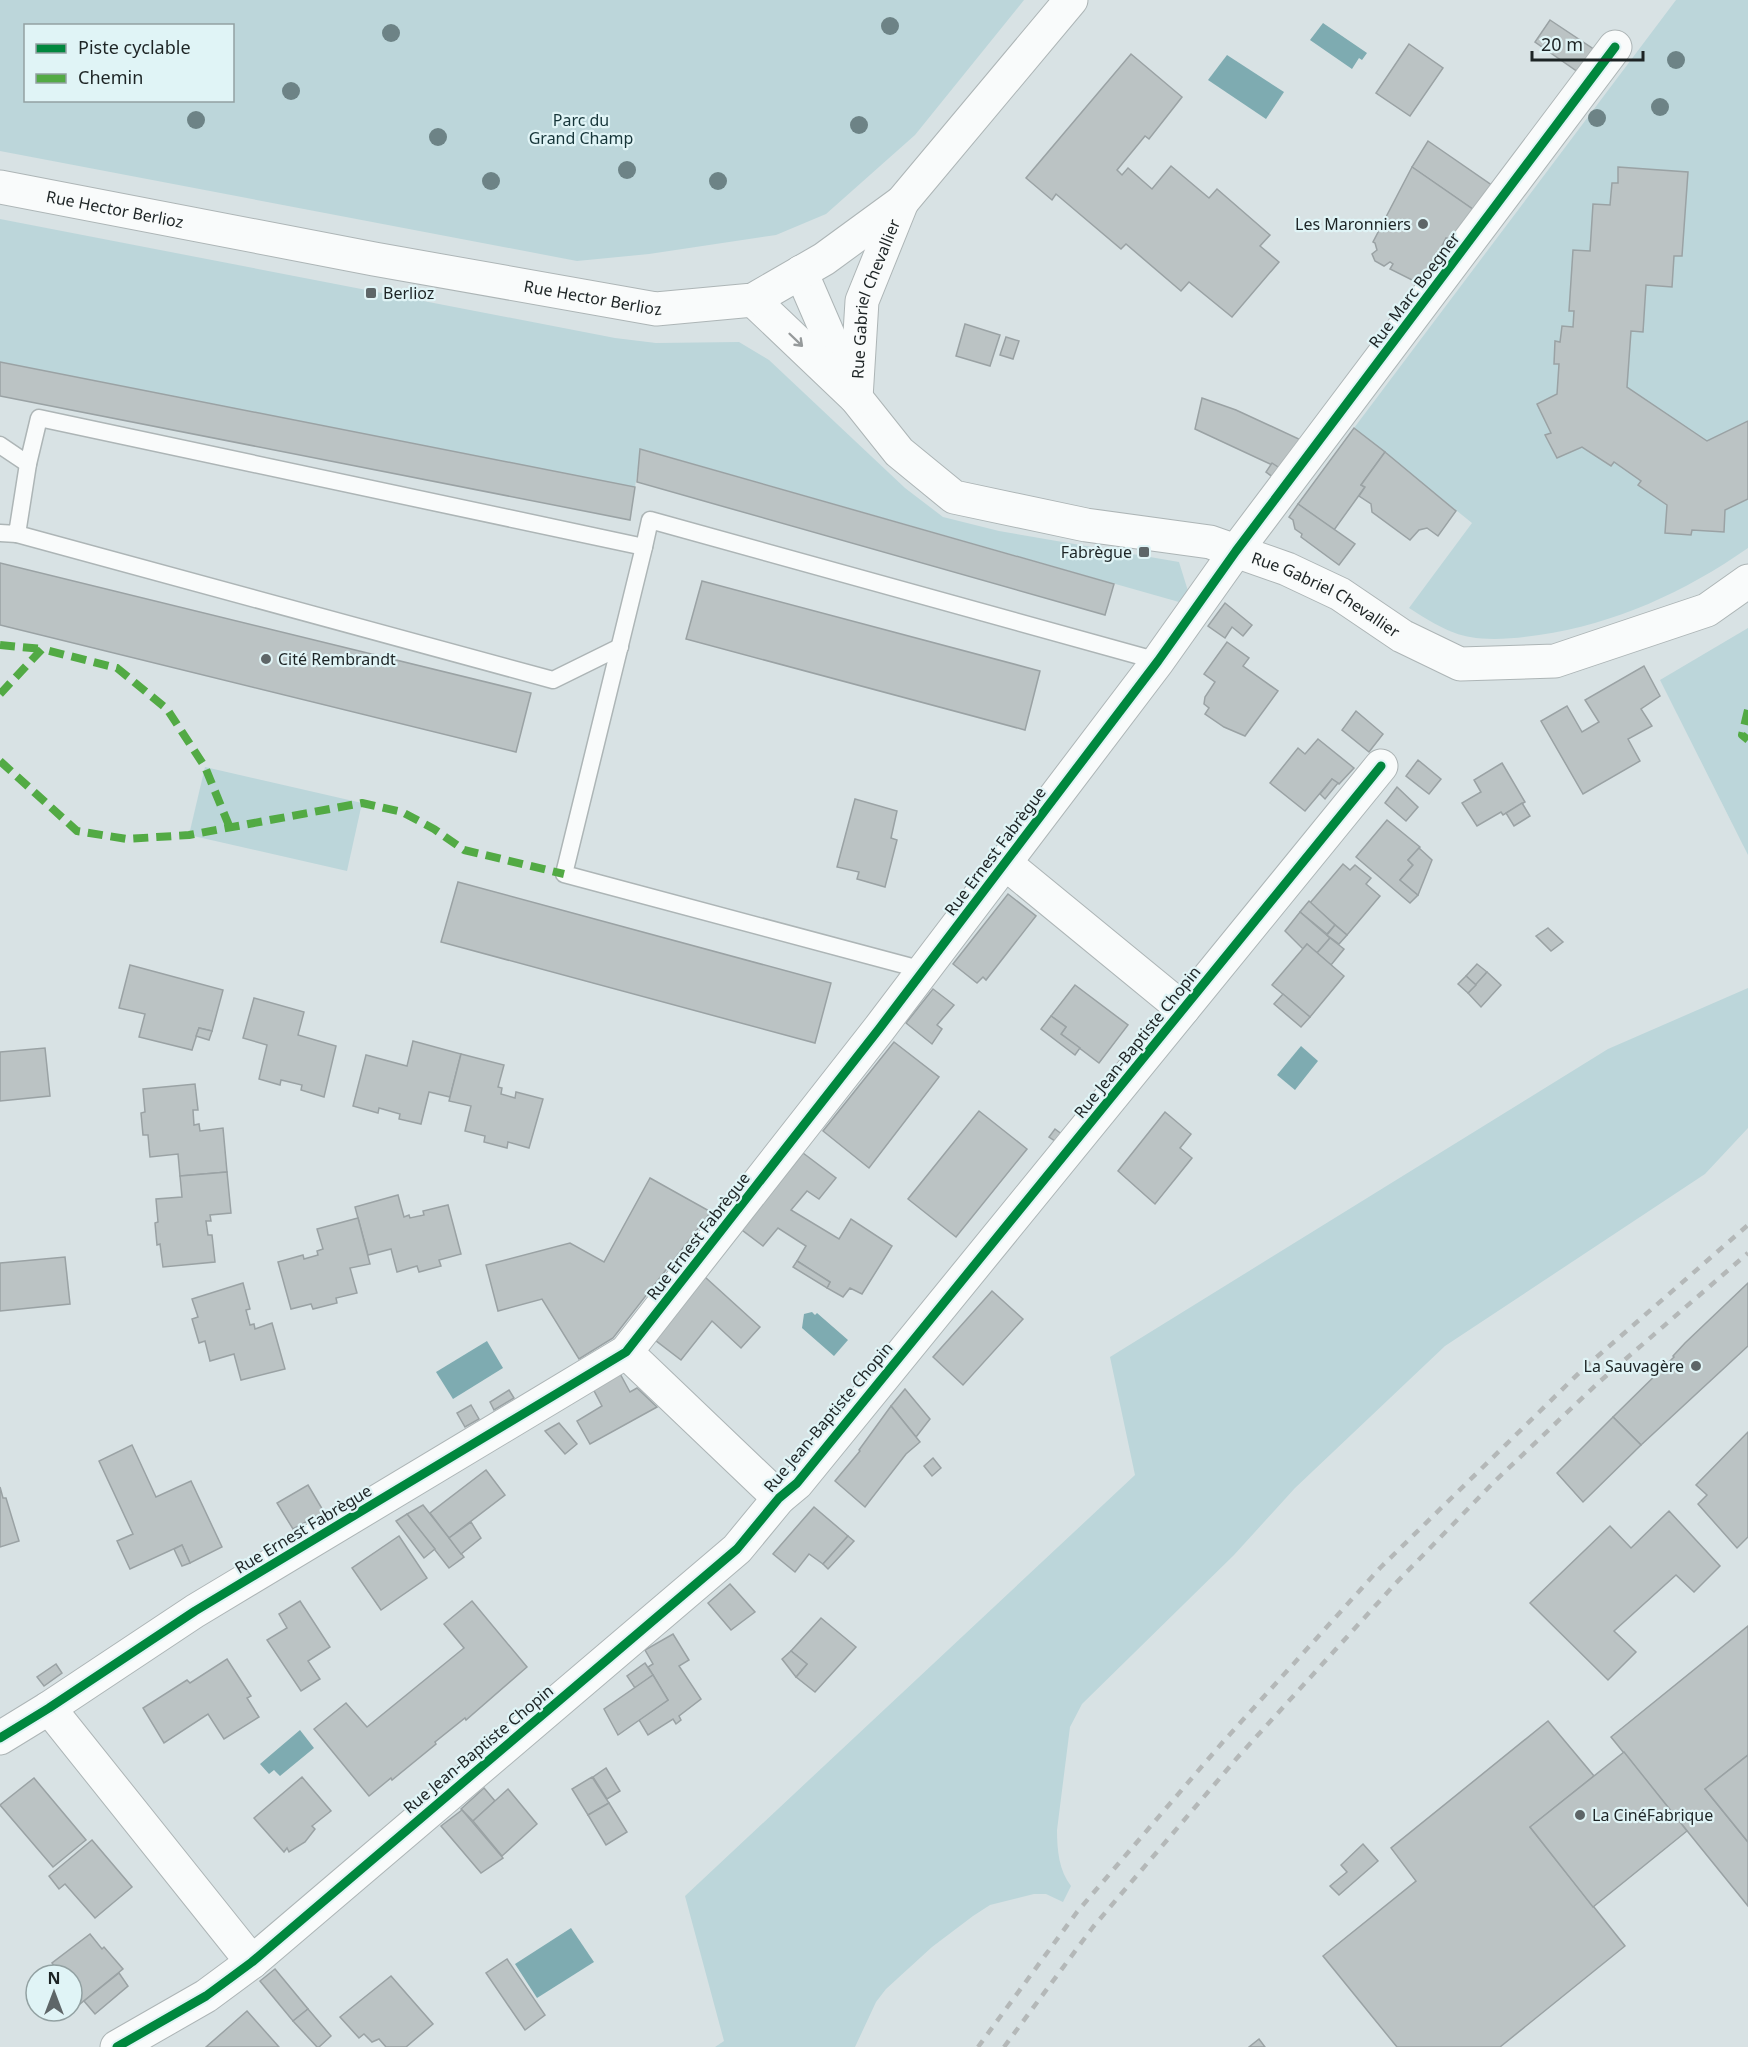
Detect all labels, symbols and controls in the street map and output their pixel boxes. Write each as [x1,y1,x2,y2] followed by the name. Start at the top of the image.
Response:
[24,24,234,102] legend
[1532,24,1643,62] scale bar
[1541,32,1583,56] text: 20 m
[78,35,191,59] text: Piste cyclable
[78,65,143,89] text: Chemin
[529,109,633,149] park label: Parc du Grand Champ
[44,185,185,233] street label: Rue Hector Berlioz
[1295,213,1411,235] place label: Les Maronniers
[846,215,905,379] street label: Rue Gabriel Chevallier
[1416,217,1430,231] marker: Les Maronniers
[1363,228,1465,352] street label: Rue Marc Boegner
[522,275,662,320] street label: Rue Hector Berlioz
[383,282,434,304] place label: Berlioz
[364,286,378,300] marker: Berlioz
[788,333,803,347] one-way arrow
[1061,541,1132,563] place label: Fabrègue
[1137,545,1151,559] marker: Fabrègue
[1249,546,1405,643] street label: Rue Gabriel Chevallier
[278,648,396,670] place label: Cité Rembrandt
[259,652,273,666] marker: Cité Rembrandt
[939,782,1051,920] street label: Rue Ernest Fabrègue
[1069,961,1205,1123] street label: Rue Jean-Baptiste Chopin
[641,1168,755,1304] street label: Rue Ernest Fabrègue
[759,1337,897,1497] street label: Rue Jean-Baptiste Chopin
[1584,1355,1684,1377] place label: La Sauvagère
[1689,1359,1703,1373] marker: La Sauvagère
[230,1479,376,1579] street label: Rue Ernest Fabrègue
[398,1680,558,1818] street label: Rue Jean-Baptiste Chopin
[1592,1804,1713,1826] place label: La CinéFabrique
[1573,1808,1587,1822] marker: La CinéFabrique
[24,1963,84,2023] north arrow
[47,1967,61,1989] text: N

